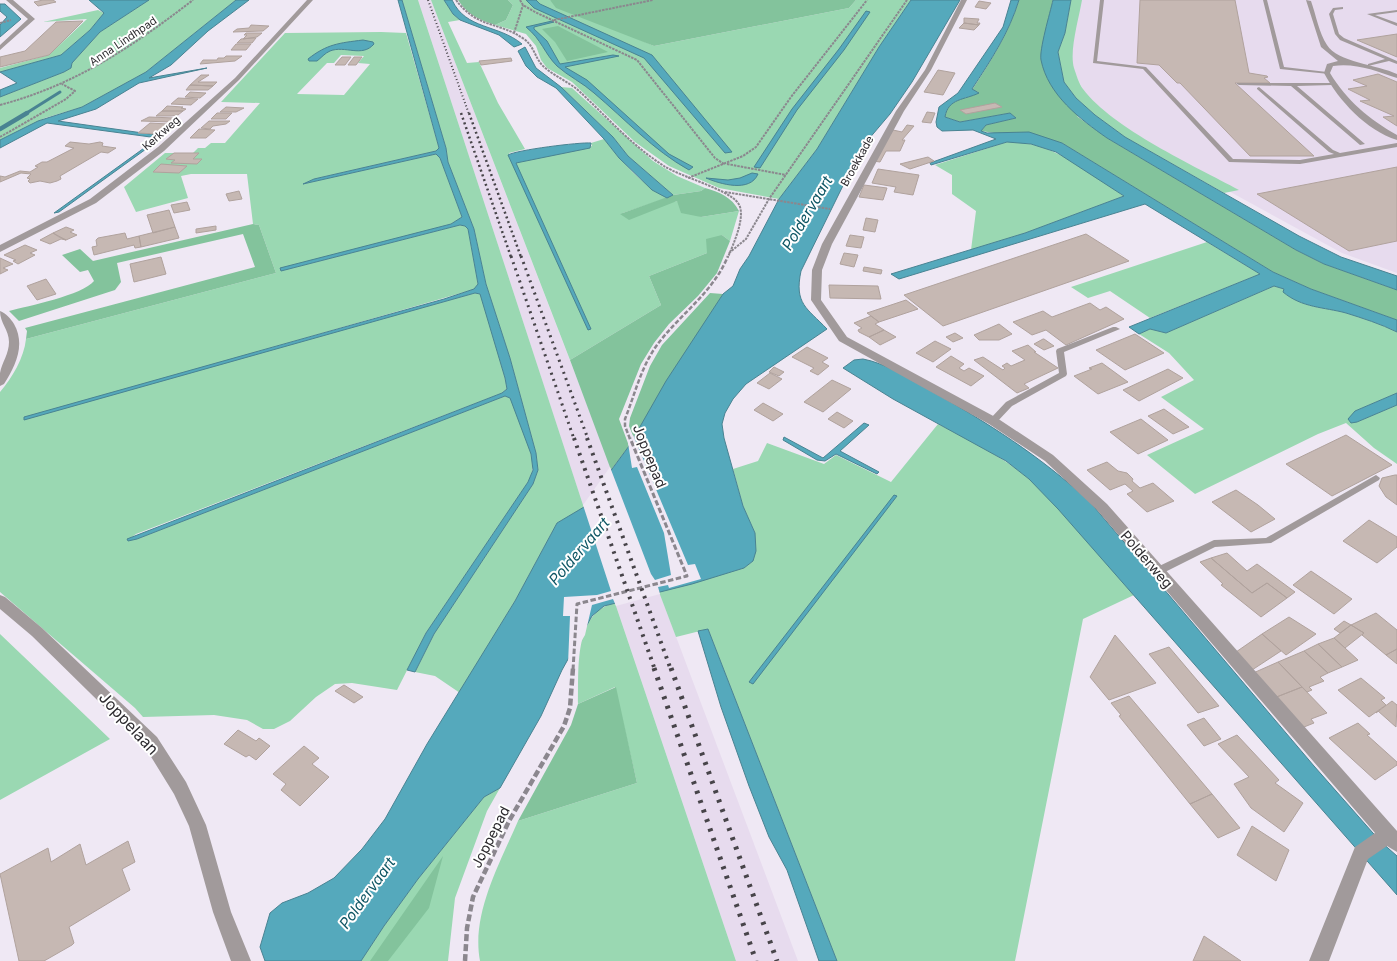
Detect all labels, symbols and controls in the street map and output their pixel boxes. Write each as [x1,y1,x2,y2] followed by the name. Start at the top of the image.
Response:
[87,13,159,69] street label: Anna Lindhpad
[139,113,183,153] street label: Kerkweg
[837,133,877,189] street label: Broekkade
[777,172,837,254] water label: Poldervaart
[630,422,670,490] street label: Joppepad
[545,513,614,589] water label: Poldervaart
[1117,527,1177,591] street label: Polderweg
[95,687,163,759] street label: Joppelaan
[467,803,513,871] street label: Joppepad
[335,853,400,932] water label: Poldervaart

